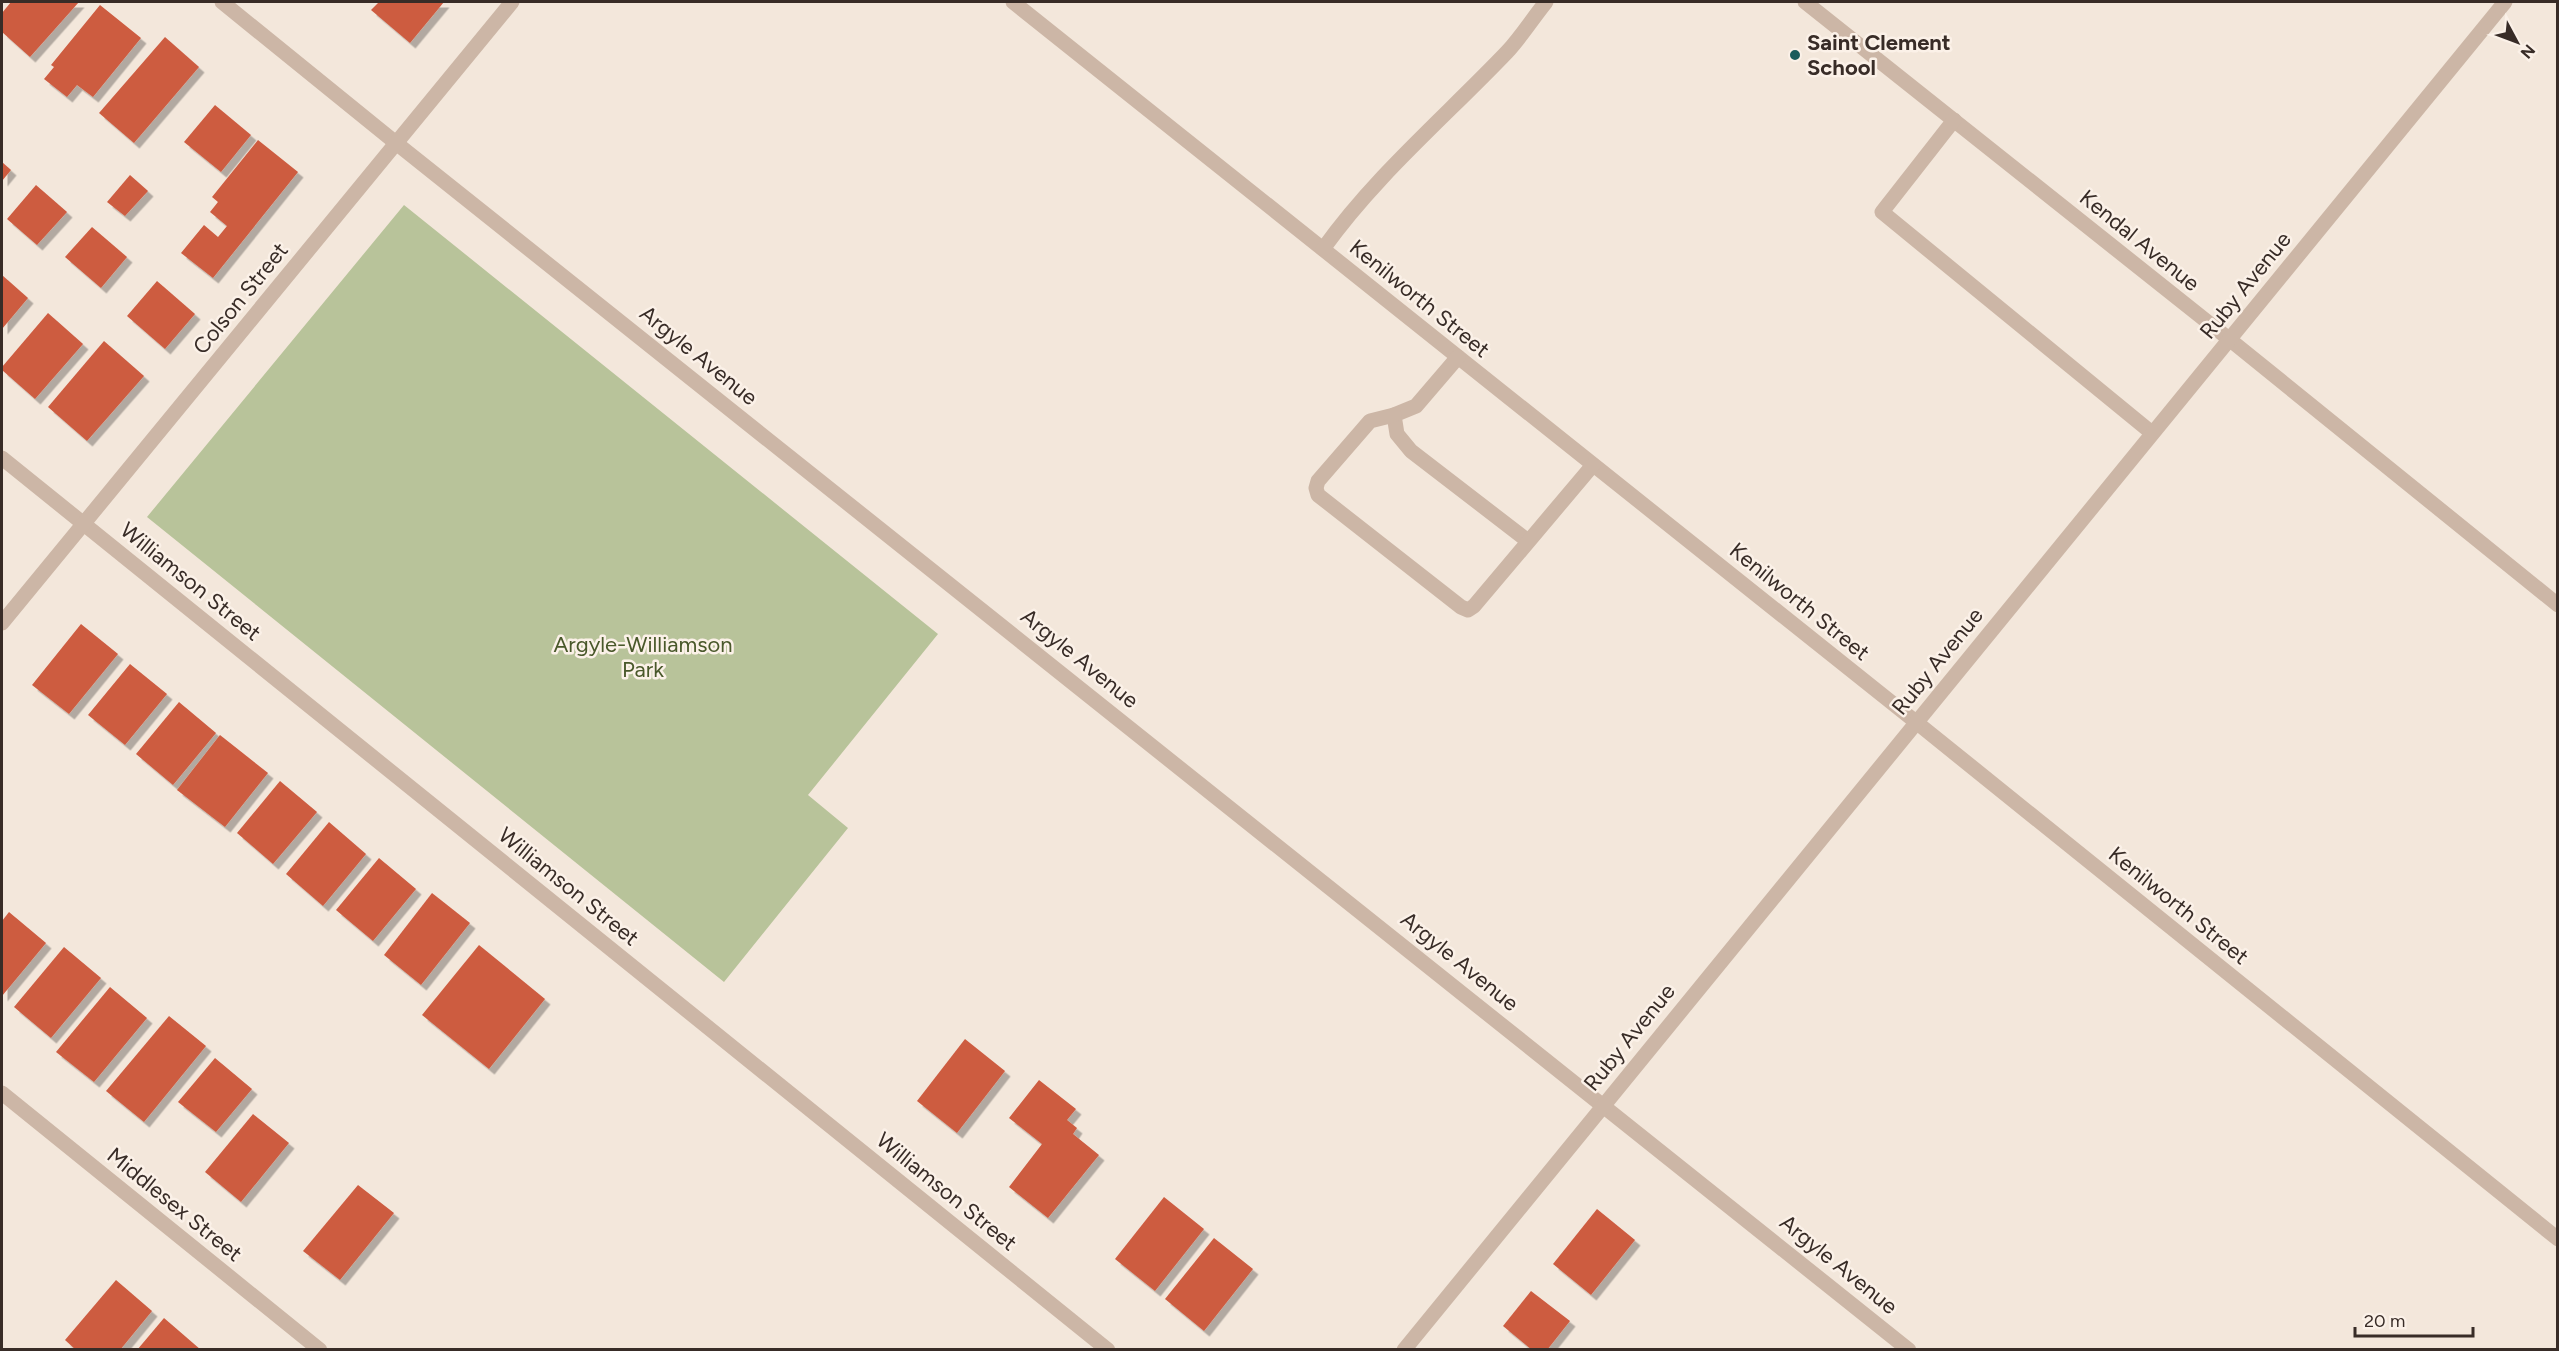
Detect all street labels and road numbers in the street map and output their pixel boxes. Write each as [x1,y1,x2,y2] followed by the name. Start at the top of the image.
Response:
[2074,184,2205,297] street label: Kendal Avenue
[2194,226,2297,344] street label: Ruby Avenue
[1344,234,1495,363] street label: Kenilworth Street
[187,237,294,360] street label: Colson Street
[634,300,763,411] street label: Argyle Avenue
[115,516,267,646] street label: Williamson Street
[1724,537,1875,666] street label: Kenilworth Street
[1886,602,1989,720] street label: Ruby Avenue
[1015,603,1144,714] street label: Argyle Avenue
[493,821,645,951] street label: Williamson Street
[2103,841,2254,970] street label: Kenilworth Street
[1395,906,1524,1017] street label: Argyle Avenue
[1578,978,1681,1096] street label: Ruby Avenue
[871,1126,1023,1256] street label: Williamson Street
[102,1142,248,1267] street label: Middlesex Street
[1774,1209,1903,1320] street label: Argyle Avenue

